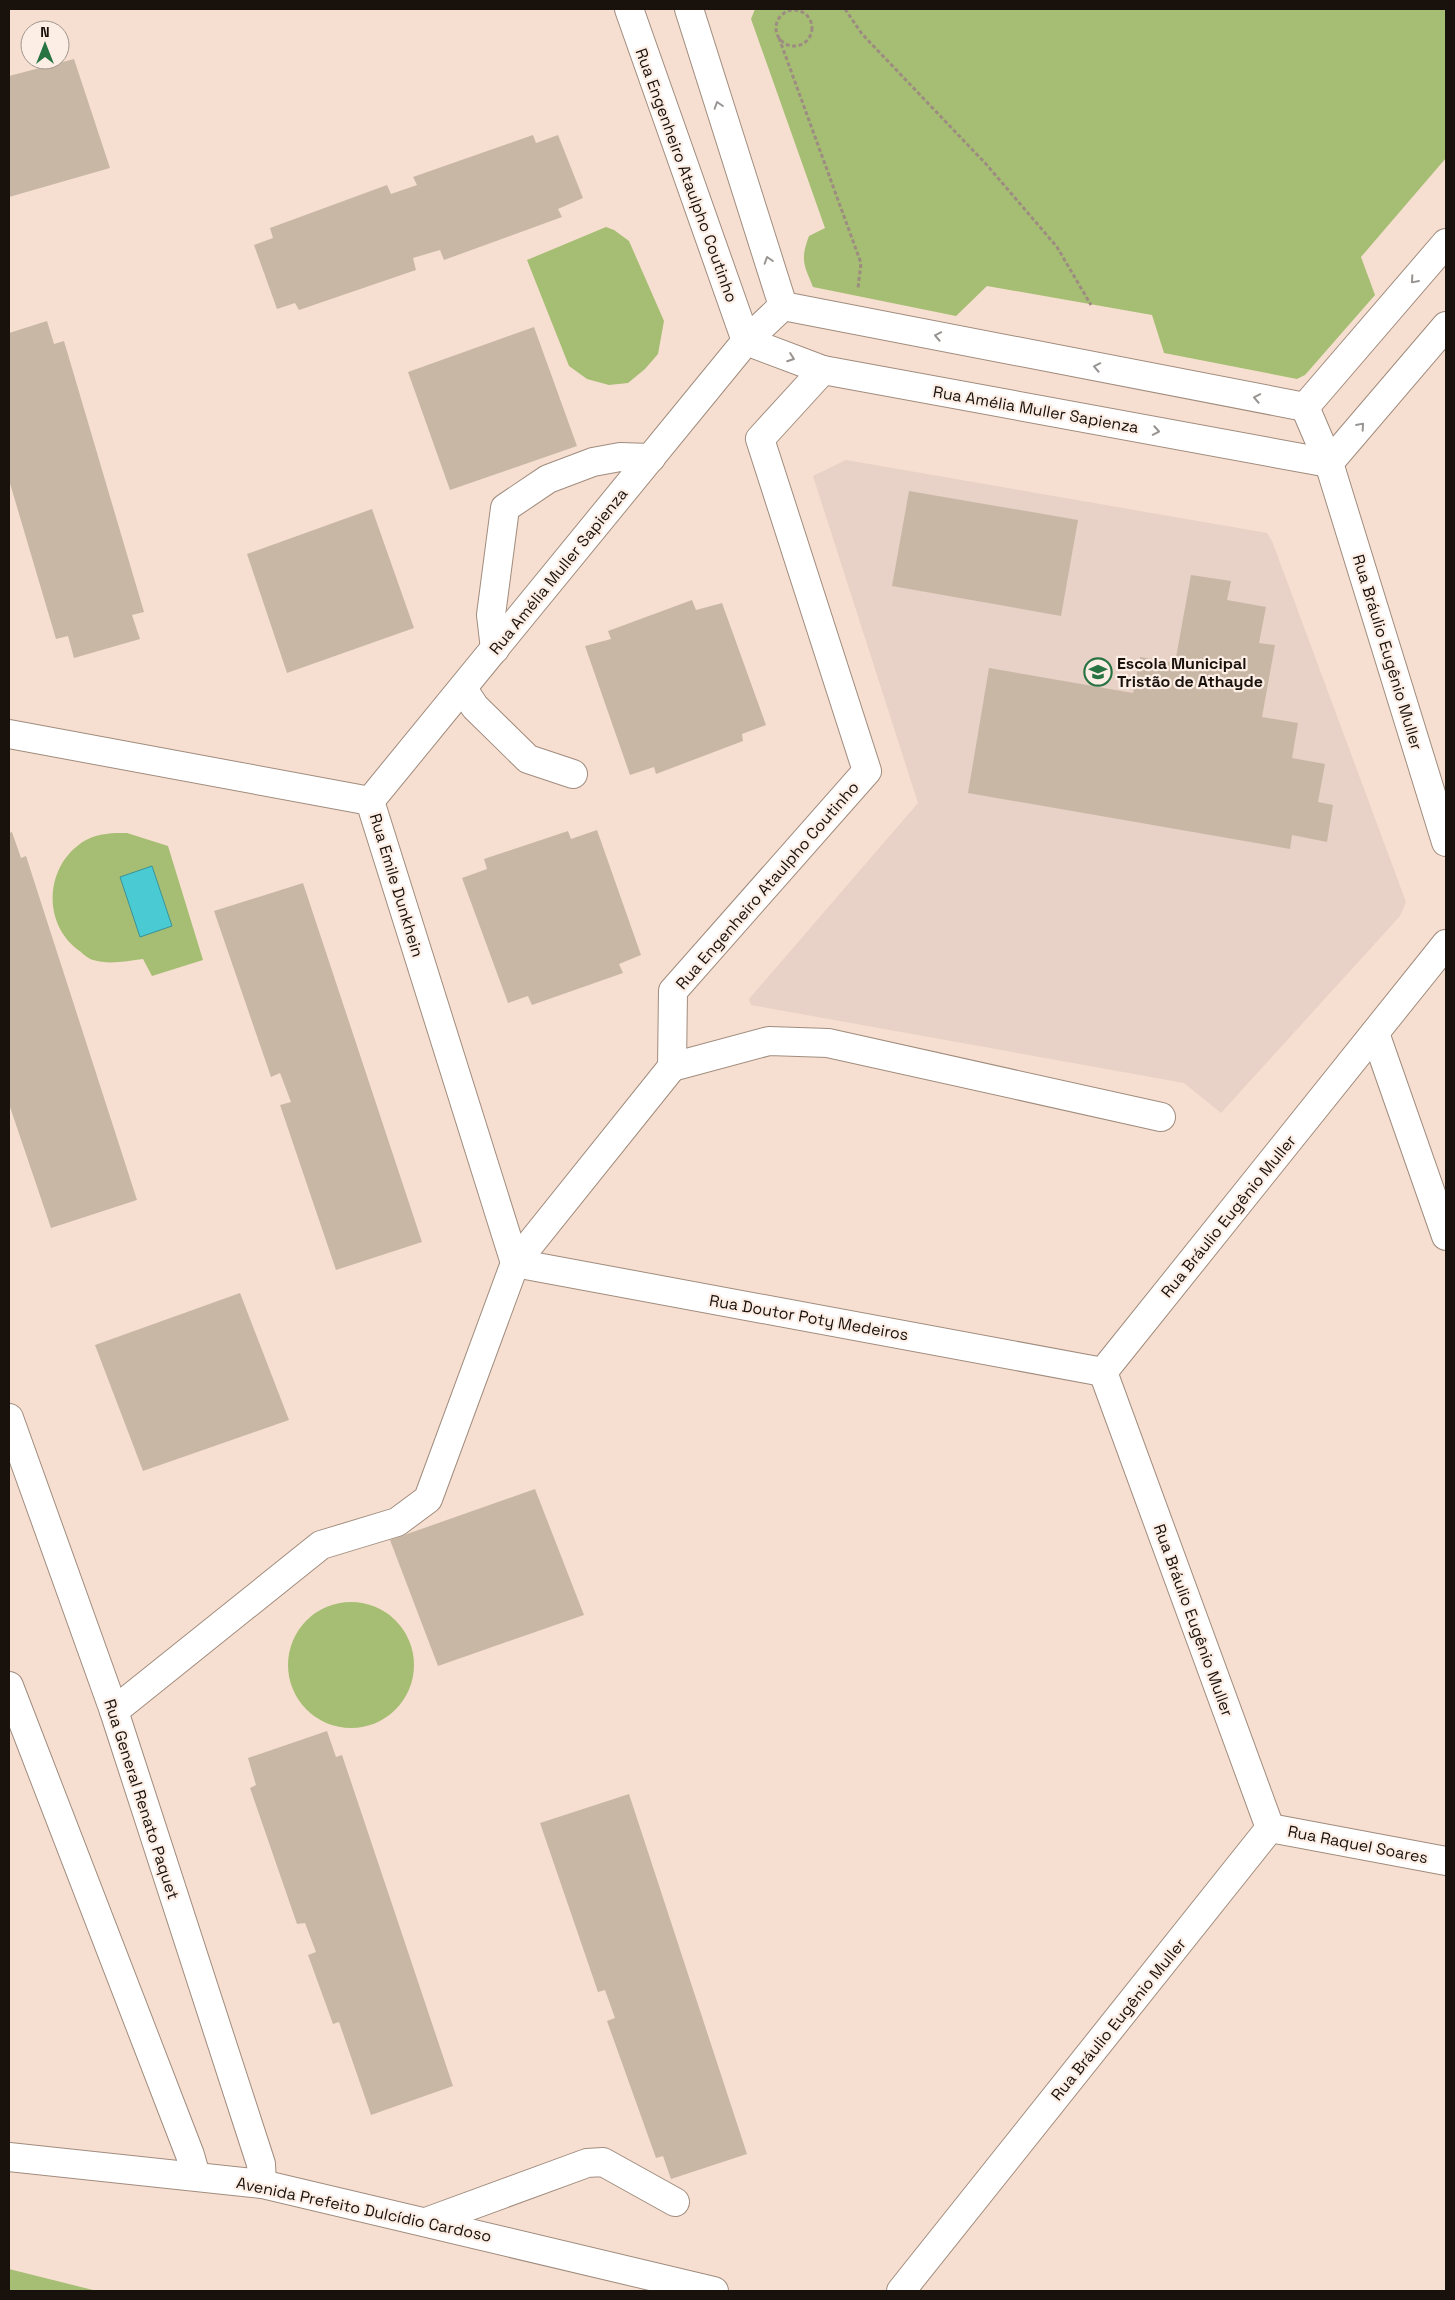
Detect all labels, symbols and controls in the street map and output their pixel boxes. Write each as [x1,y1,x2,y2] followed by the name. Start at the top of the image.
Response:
[20,20,70,70] north arrow
[40,23,50,41] text: N
[631,45,742,305] street label: Rua Engenheiro Ataulpho Coutinho
[714,102,724,110] one-way arrow
[764,256,774,265] one-way arrow
[1412,274,1420,283] one-way arrow
[934,332,942,342] one-way arrow
[787,352,795,362] one-way arrow
[1093,363,1102,373] one-way arrow
[931,381,1140,438] street label: Rua Amélia Muller Sapienza
[1253,393,1261,404] one-way arrow
[1355,422,1364,431] one-way arrow
[1152,425,1161,435] one-way arrow
[485,484,632,659] street label: Rua Amélia Muller Sapienza
[1348,552,1427,752] street label: Rua Bráulio Eugênio Muller
[1117,653,1263,692] place label: Escola Municipal Tristão de Athayde
[1083,657,1113,687] school or university icon: Escola Municipal Tristão de Athayde
[671,777,864,994] street label: Rua Engenheiro Ataulpho Coutinho
[365,811,428,960] street label: Rua Emile Dunkhein
[1156,1131,1301,1302] street label: Rua Bráulio Eugênio Muller
[708,1290,910,1345] street label: Rua Doutor Poty Medeiros
[1149,1521,1238,1719] street label: Rua Bráulio Eugênio Muller
[99,1696,184,1902] street label: Rua General Renato Paquet
[1286,1821,1430,1868] street label: Rua Raquel Soares
[1046,1934,1191,2105] street label: Rua Bráulio Eugênio Muller
[234,2172,493,2247] street label: Avenida Prefeito Dulcídio Cardoso

